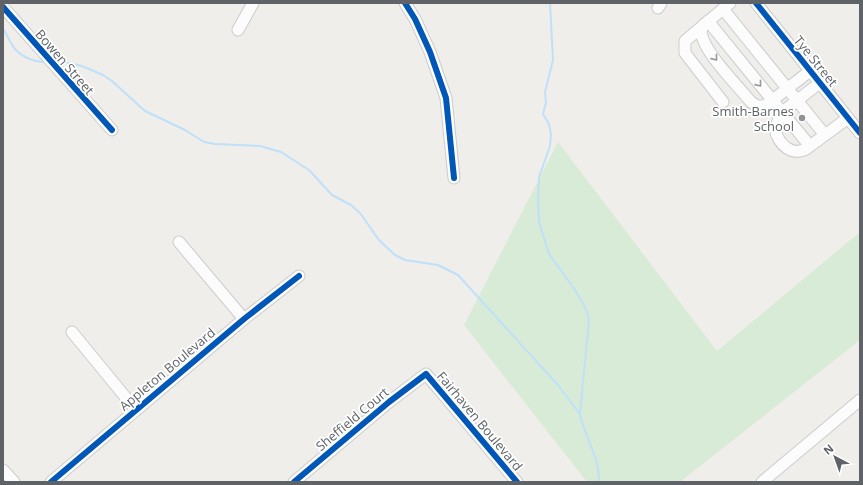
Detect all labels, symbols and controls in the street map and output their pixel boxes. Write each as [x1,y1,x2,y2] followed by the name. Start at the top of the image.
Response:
[32,25,99,99] street label: Bowen Street
[790,32,842,91] street label: Tye Street
[711,54,718,61] one-way arrow
[754,79,761,86] one-way arrow
[712,102,794,135] place label: Smith-Barnes School
[797,113,807,123] marker: Smith-Barnes School
[115,323,219,415] street label: Appleton Boulevard
[433,367,527,475] street label: Fairhaven Boulevard
[312,383,393,455] street label: Sheffield Court
[815,437,855,477] north arrow
[820,440,836,458] text: N

